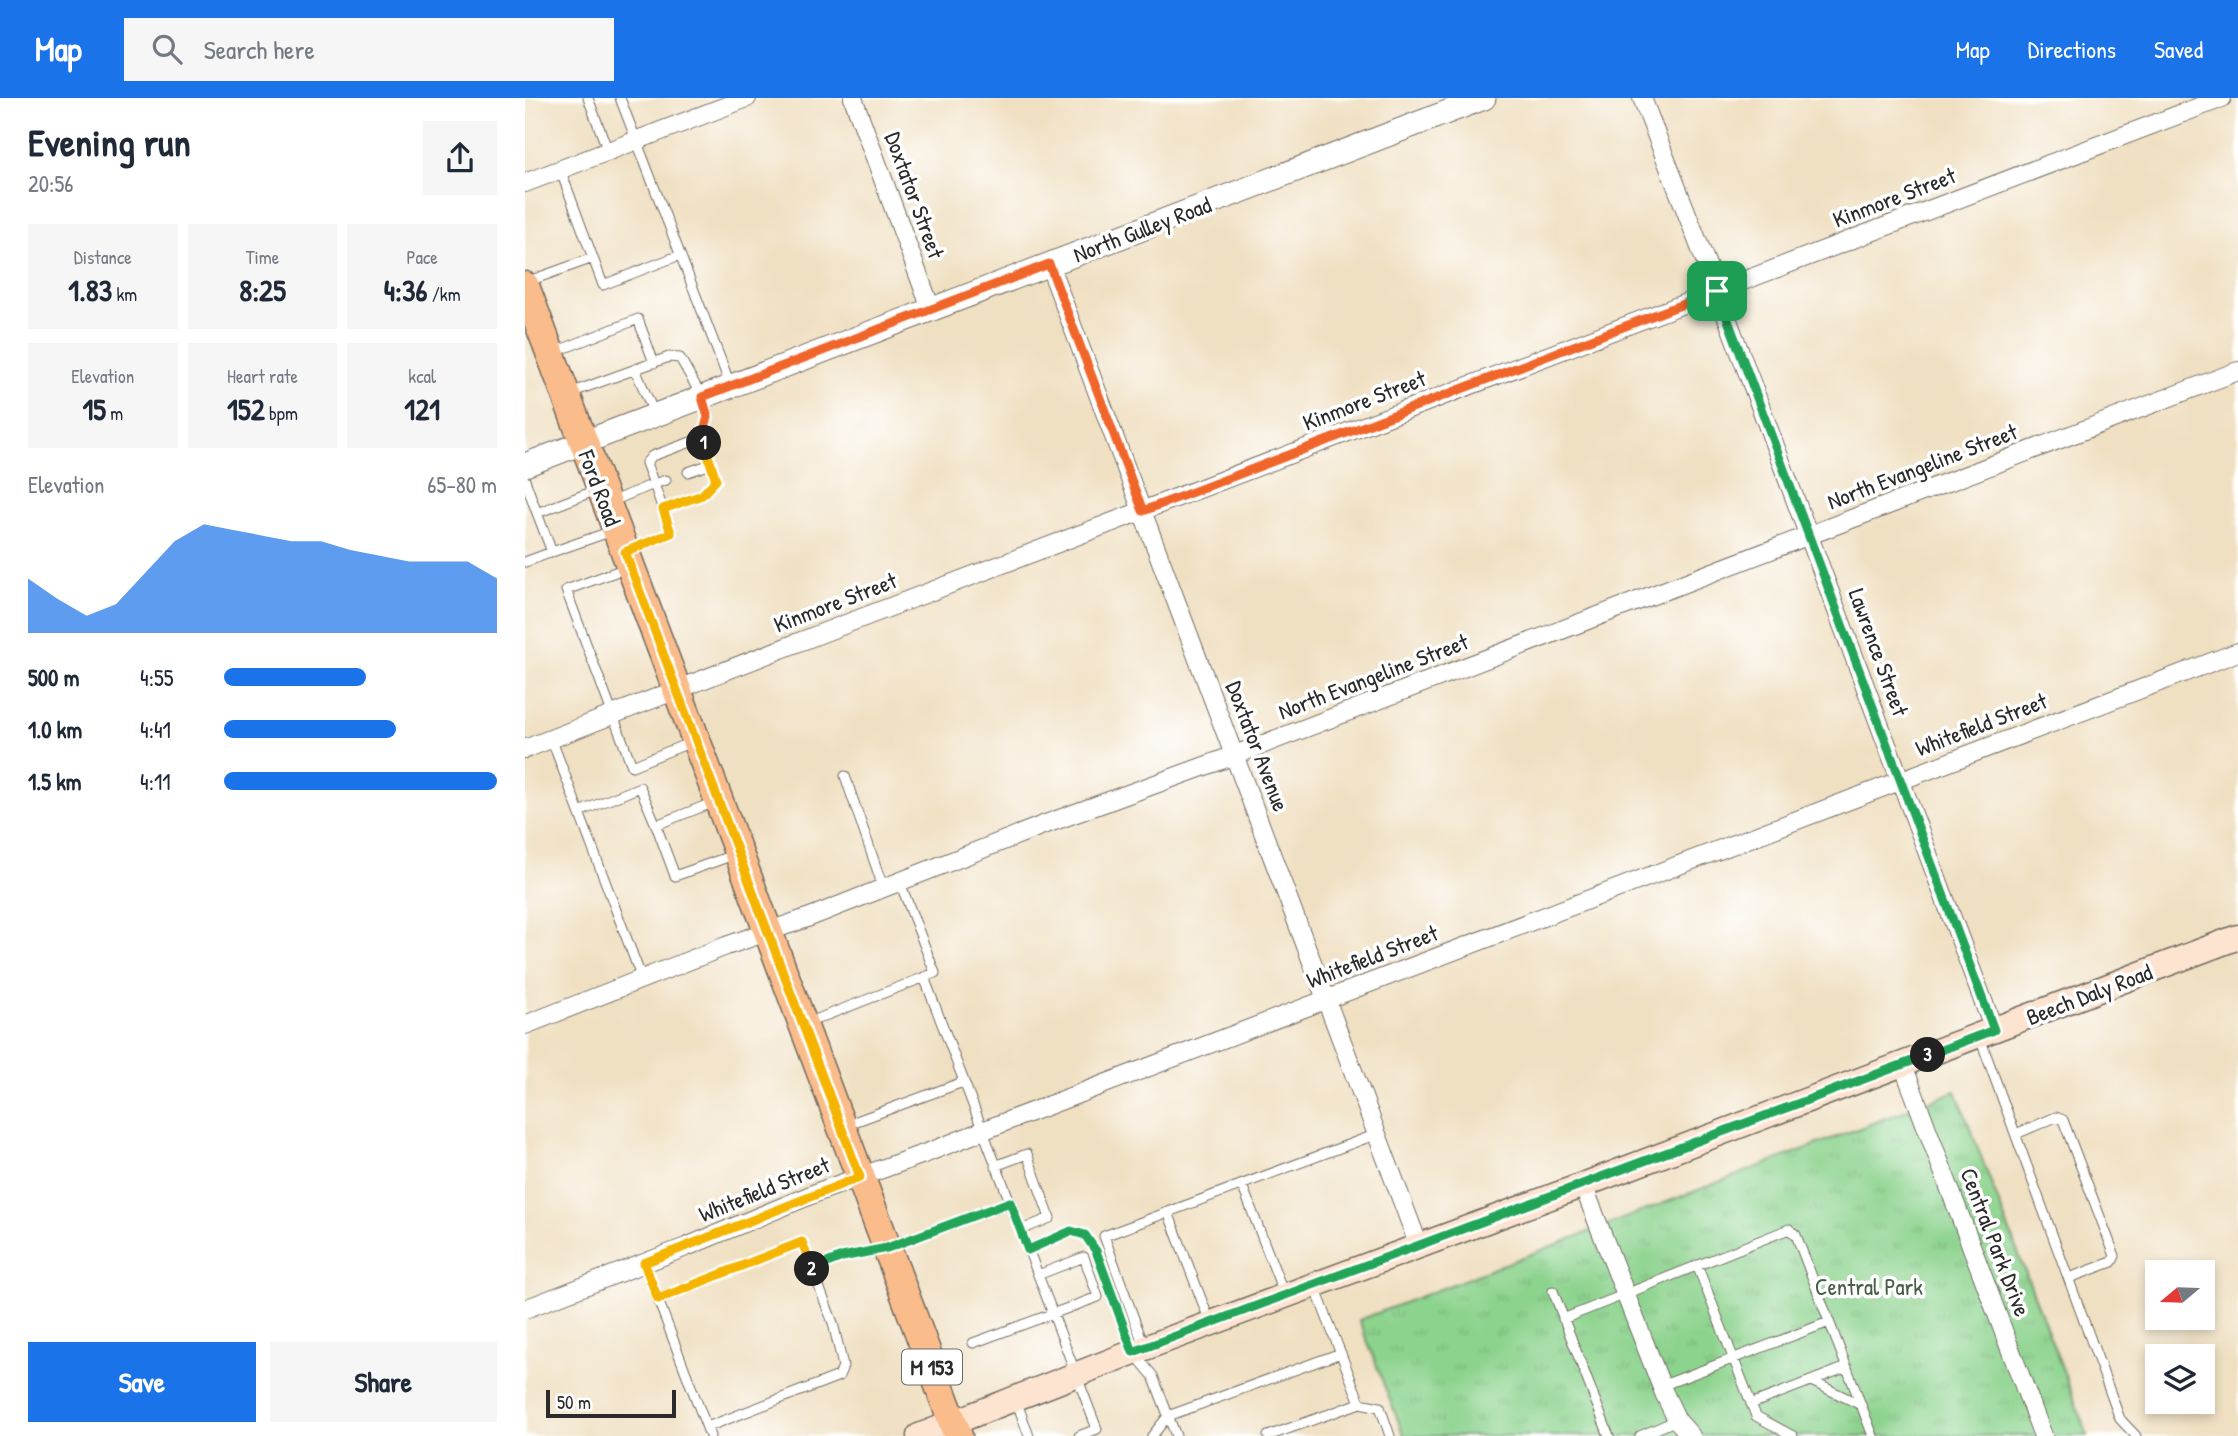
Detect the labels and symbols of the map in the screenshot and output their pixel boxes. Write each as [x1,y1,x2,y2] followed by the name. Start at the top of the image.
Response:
[878,128,953,263] street label: Doxtator Street
[1828,159,1961,235] street label: Kinmore Street
[1069,188,1215,269] street label: North Gulley Road
[1687,261,1747,321] pin
[1298,362,1431,438] street label: Kinmore Street
[1823,415,2022,516] street label: North Evangeline Street
[687,426,721,460] pin: 1
[571,445,629,530] street label: Ford Road
[769,564,902,640] street label: Kinmore Street
[1842,584,1917,721] street label: Lawrence Street
[1274,625,1473,726] street label: North Evangeline Street
[1219,676,1297,816] street label: Doxtator Avenue
[1911,684,2052,763] street label: Whitefield Street
[1302,916,1443,995] street label: Whitefield Street
[2022,956,2156,1032] street label: Beech Daly Road
[1911,1038,1945,1072] pin: 3
[694,1148,835,1229] street label: Whitefield Street
[1954,1163,2038,1321] street label: Central Park Drive
[795,1252,829,1286] pin: 2
[2145,1260,2215,1330] north arrow
[1815,1271,1923,1302] park label: Central Park
[902,1350,962,1384] road number: M 153
[546,1387,675,1419] scale bar

